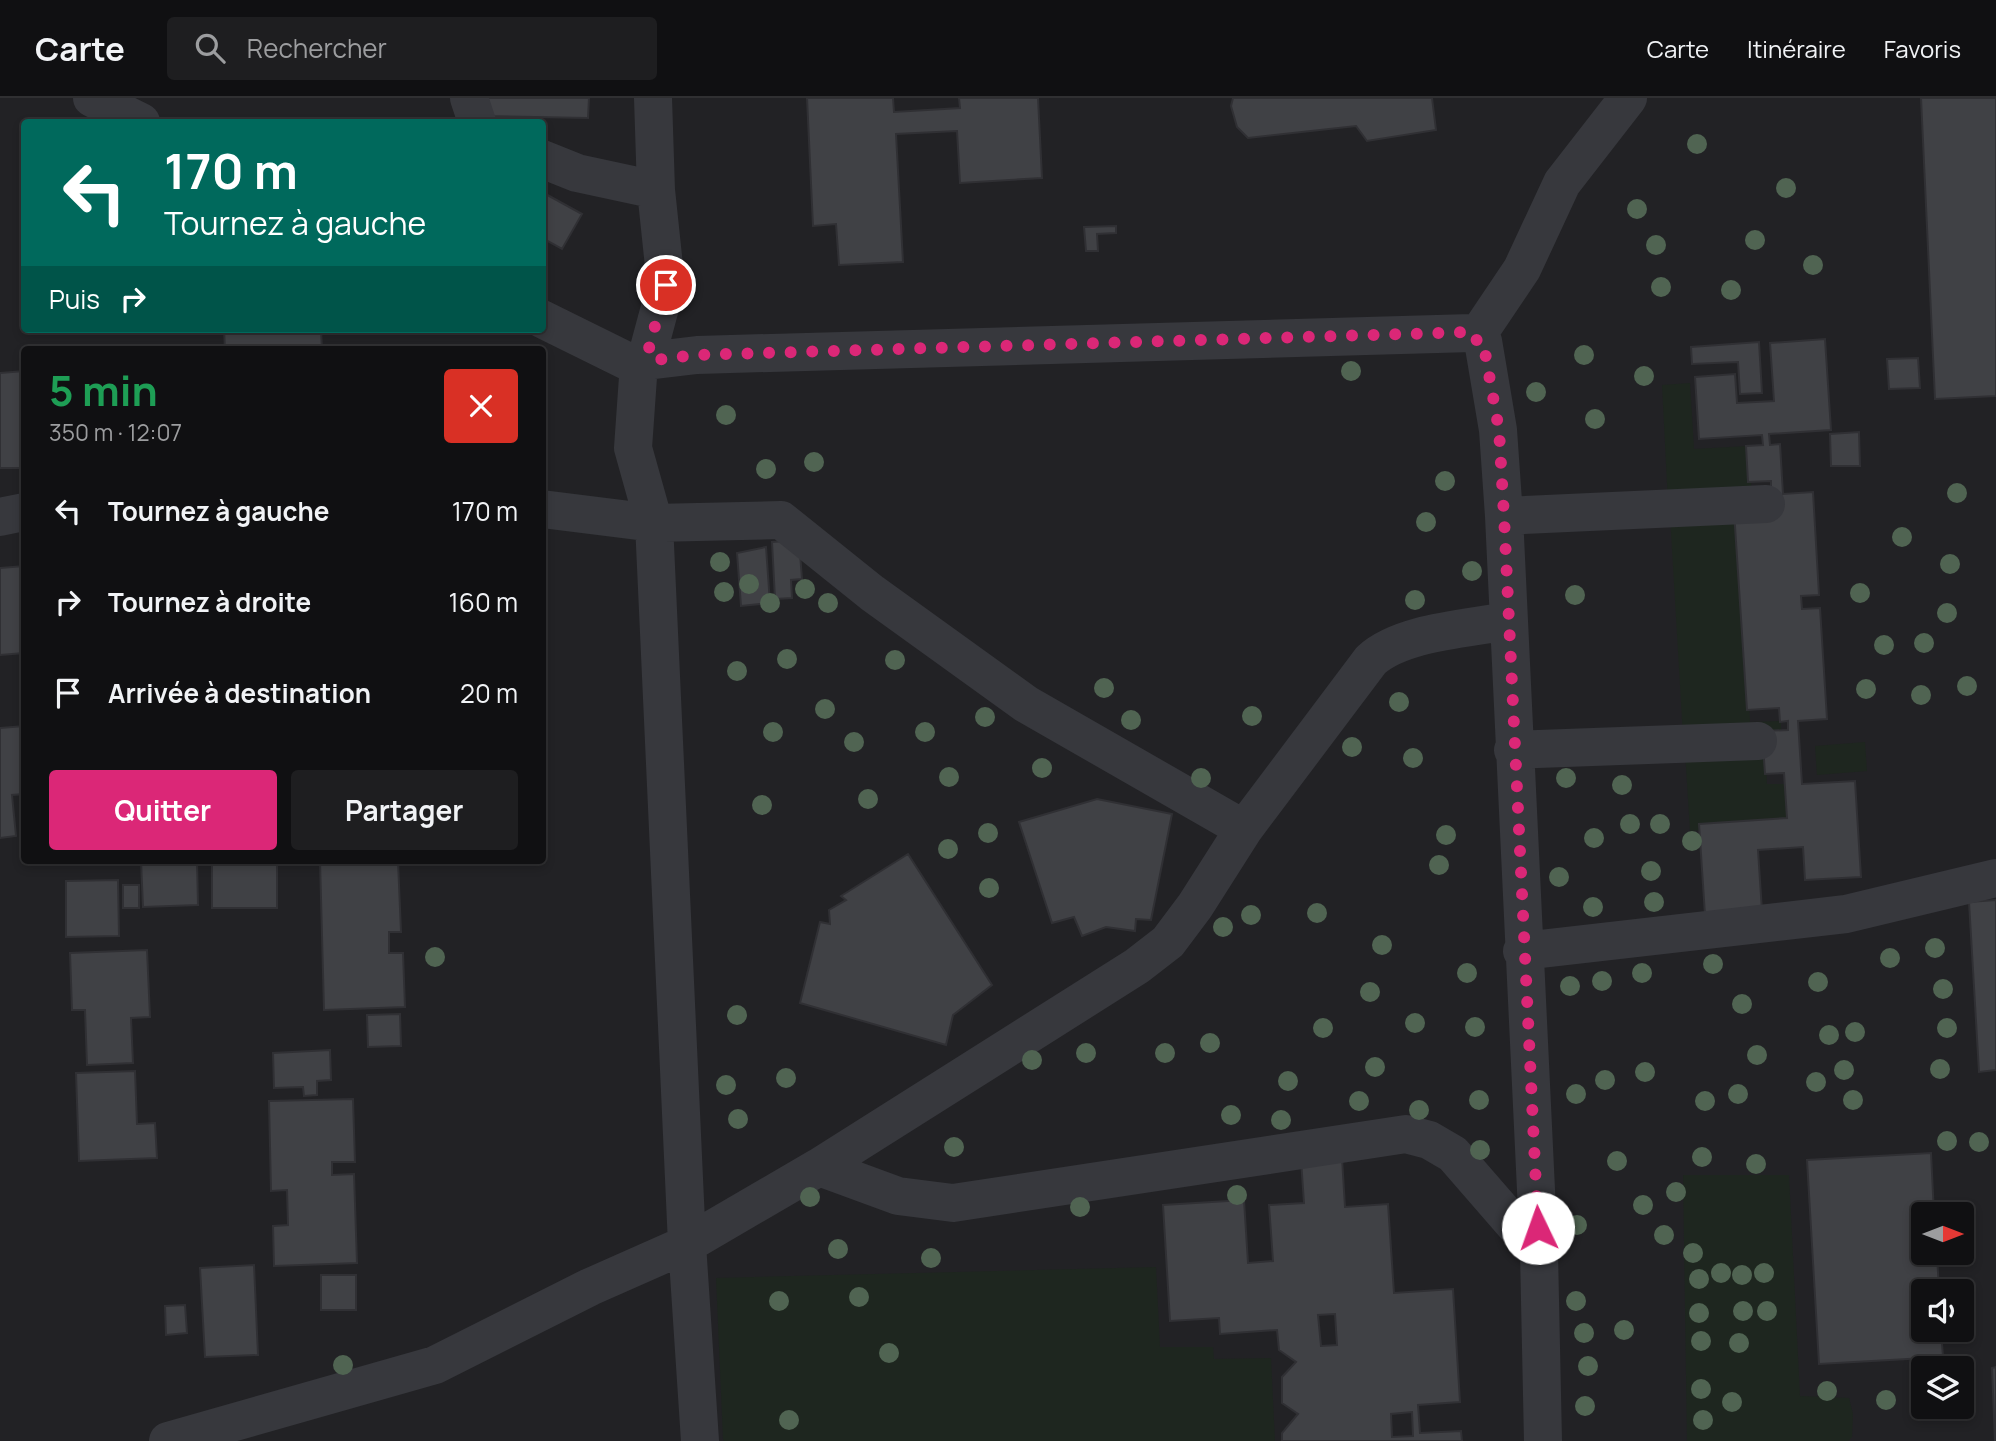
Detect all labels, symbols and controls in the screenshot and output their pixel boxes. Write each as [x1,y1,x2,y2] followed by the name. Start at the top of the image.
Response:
[167,17,657,80] search box
[35,26,125,71] text: Carte
[191,29,229,67] icon: search
[247,30,387,66] text: Rechercher
[1647,32,1709,65] text: Carte
[1747,32,1846,65] text: Itinéraire
[1884,32,1961,65] text: Favoris
[164,137,298,204] text: 170 m
[49,147,140,238] icon: left
[164,201,426,245] text: Tournez à gauche
[636,255,696,315] pin
[647,266,685,304] icon: arrive
[114,280,152,318] icon: right
[49,281,100,317] text: Puis
[49,361,158,419] text: 5 min
[444,369,518,443] button: close
[49,416,182,448] text: 350 m · 12:07
[49,492,87,530] icon: left
[108,493,329,529] text: Tournez à gauche
[452,493,518,529] text: 170 m
[49,583,87,621] icon: right
[108,584,311,620] text: Tournez à droite
[449,584,518,620] text: 160 m
[49,674,87,712] icon: arrive
[108,675,371,711] text: Arrivée à destination
[460,675,518,711] text: 20 m
[49,770,277,850] button: Quitter
[291,770,518,850] button: Partager
[1501,1191,1575,1265] position arrow
[1911,1202,1974,1265] north arrow
[1911,1202,1974,1419] map controls
[1911,1279,1974,1342] button: sound
[1911,1356,1974,1419] button: layers

